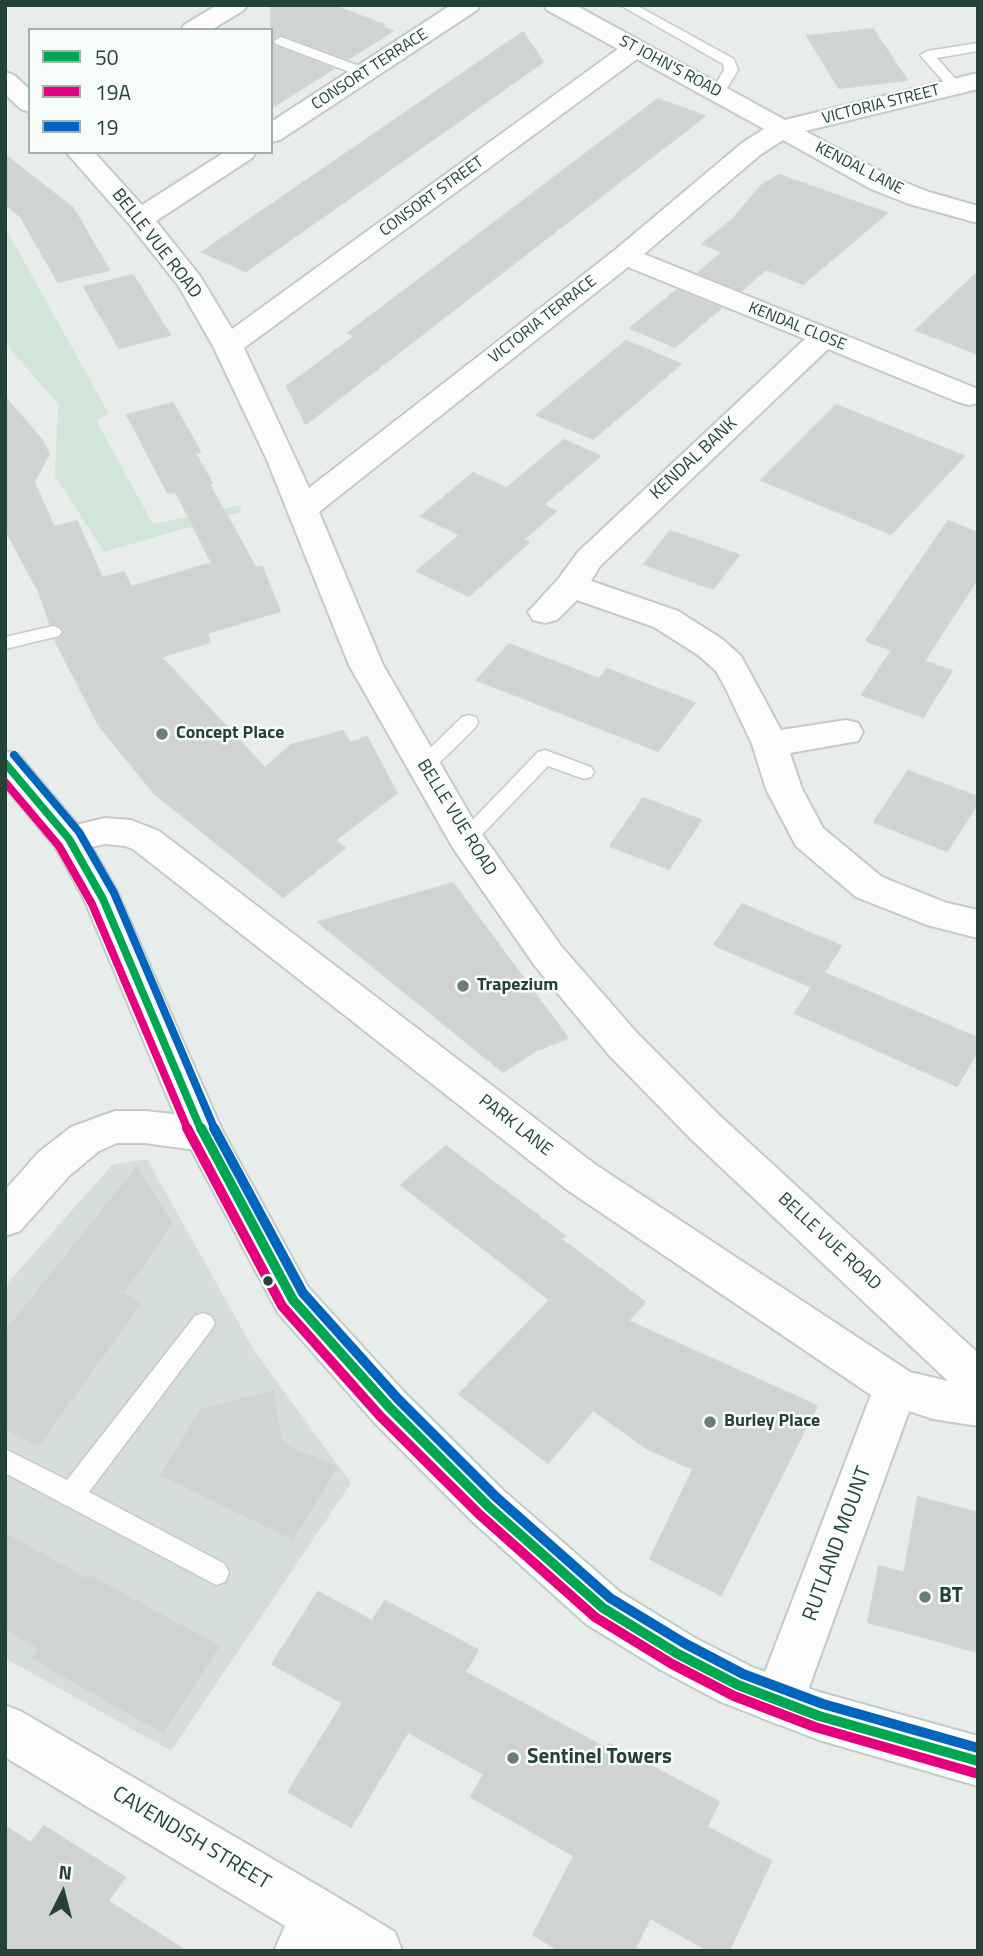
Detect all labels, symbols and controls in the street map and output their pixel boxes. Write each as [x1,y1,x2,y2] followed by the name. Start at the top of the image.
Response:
[308,25,432,115] street label: CONSORT TERRACE
[28,28,273,154] legend
[616,32,724,102] street label: ST JOHN'S ROAD
[95,41,119,73] text: 50
[95,76,131,108] text: 19A
[820,81,942,129] street label: VICTORIA STREET
[95,111,119,143] text: 19
[812,139,906,199] street label: KENDAL LANE
[376,153,488,241] street label: CONSORT STREET
[106,185,206,303] street label: BELLE VUE ROAD
[485,272,601,368] street label: VICTORIA TERRACE
[745,299,849,355] street label: KENDAL CLOSE
[646,413,742,505] street label: KENDAL BANK
[176,723,284,745] place label: Concept Place
[154,726,170,742] marker: Concept Place
[412,756,500,880] street label: BELLE VUE ROAD
[477,975,558,997] place label: Trapezium
[455,978,471,994] marker: Trapezium
[474,1091,556,1161] street label: PARK LANE
[773,1189,885,1295] street label: BELLE VUE ROAD
[261,1274,275,1288] unlabelled marker
[724,1411,820,1433] place label: Burley Place
[702,1414,718,1430] marker: Burley Place
[798,1463,878,1625] street label: RUTLAND MOUNT
[939,1584,963,1610] place label: BT
[917,1589,933,1605] marker: BT
[527,1745,672,1771] place label: Sentinel Towers
[505,1750,521,1766] marker: Sentinel Towers
[107,1782,275,1896] street label: CAVENDISH STREET
[57,1857,73,1887] text: N
[28,1858,98,1928] north arrow

